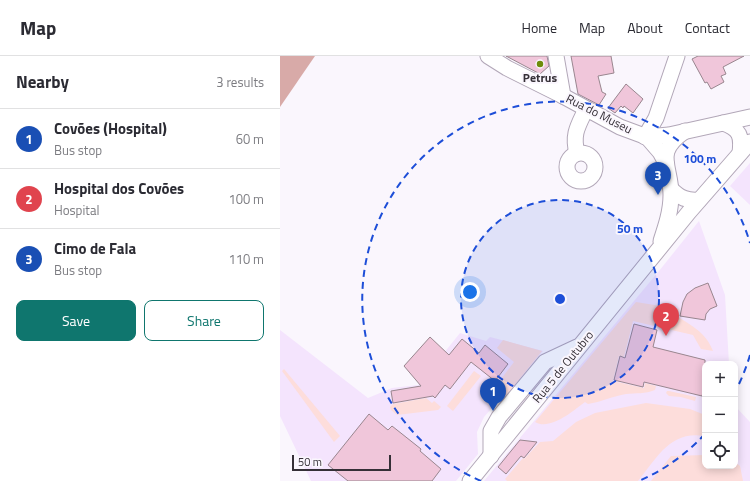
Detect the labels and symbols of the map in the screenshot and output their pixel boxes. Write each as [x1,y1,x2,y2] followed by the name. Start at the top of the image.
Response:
[535,59,545,69] marker: Petrus
[523,68,557,87] place label: Petrus
[563,89,636,138] street label: Rua do Museu
[684,149,716,168] text: 100 m
[645,162,671,195] pin: 3
[617,219,643,238] text: 50 m
[460,282,480,302] your location
[553,292,567,306] centre of rings
[653,303,679,336] pin: 2
[527,326,598,407] street label: Rua 5 de Outubro
[480,378,506,411] pin: 1
[292,453,391,472] scale bar

